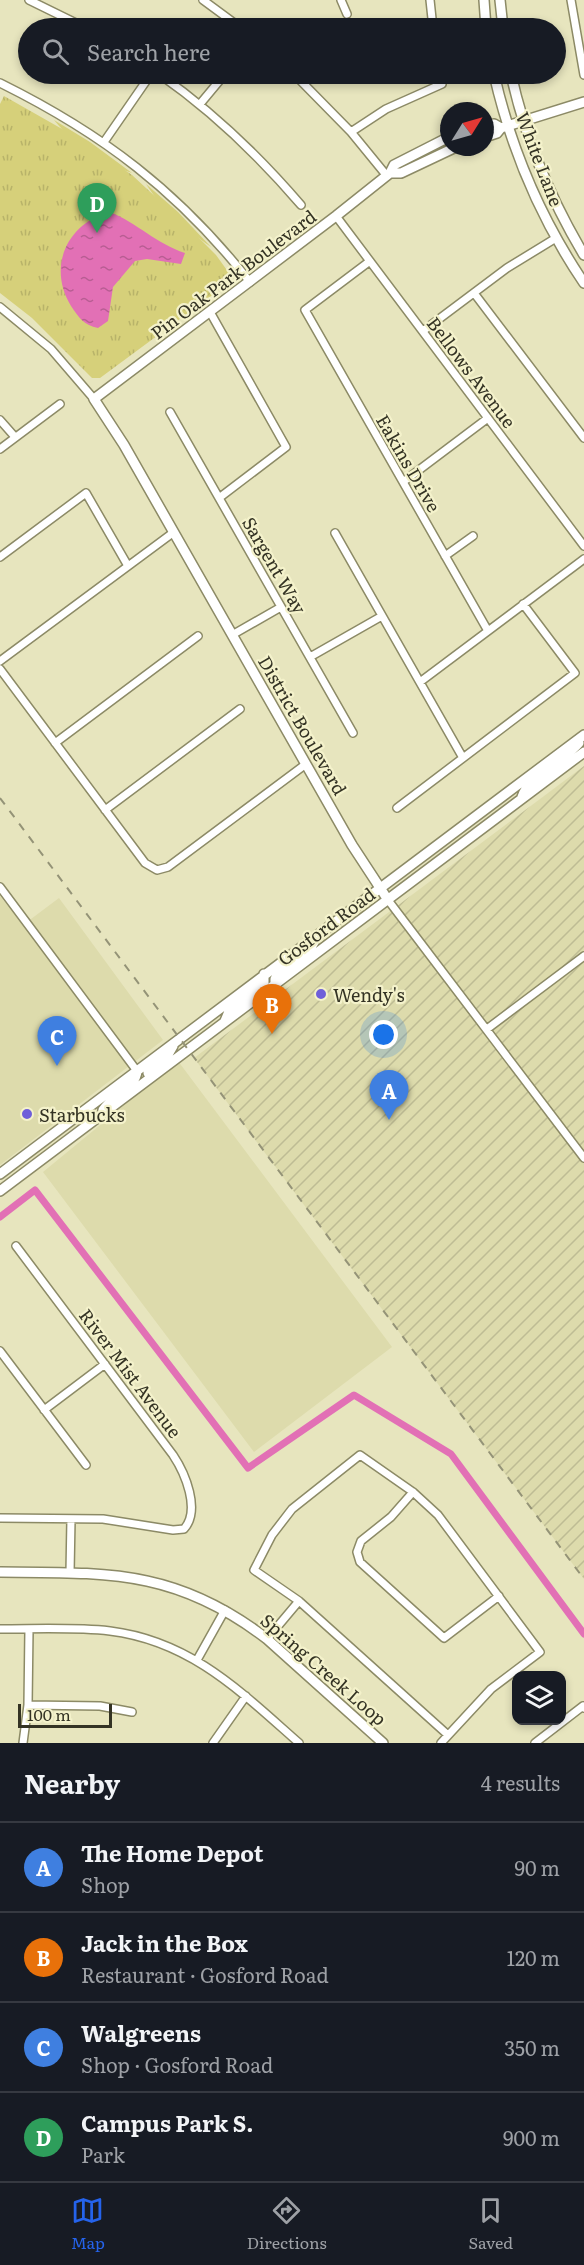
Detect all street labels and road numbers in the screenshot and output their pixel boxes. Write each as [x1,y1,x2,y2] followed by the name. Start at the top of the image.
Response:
[510,108,570,210] street label: White Lane
[144,203,322,345] street label: Pin Oak Park Boulevard
[421,311,523,433] street label: Bellows Avenue
[370,409,448,517] street label: Eakins Drive
[236,511,314,619] street label: Sargent Way
[252,650,354,800] street label: District Boulevard
[272,880,380,972] street label: Gosford Road
[73,1303,189,1443] street label: River Mist Avenue
[255,1607,393,1731] street label: Spring Creek Loop

